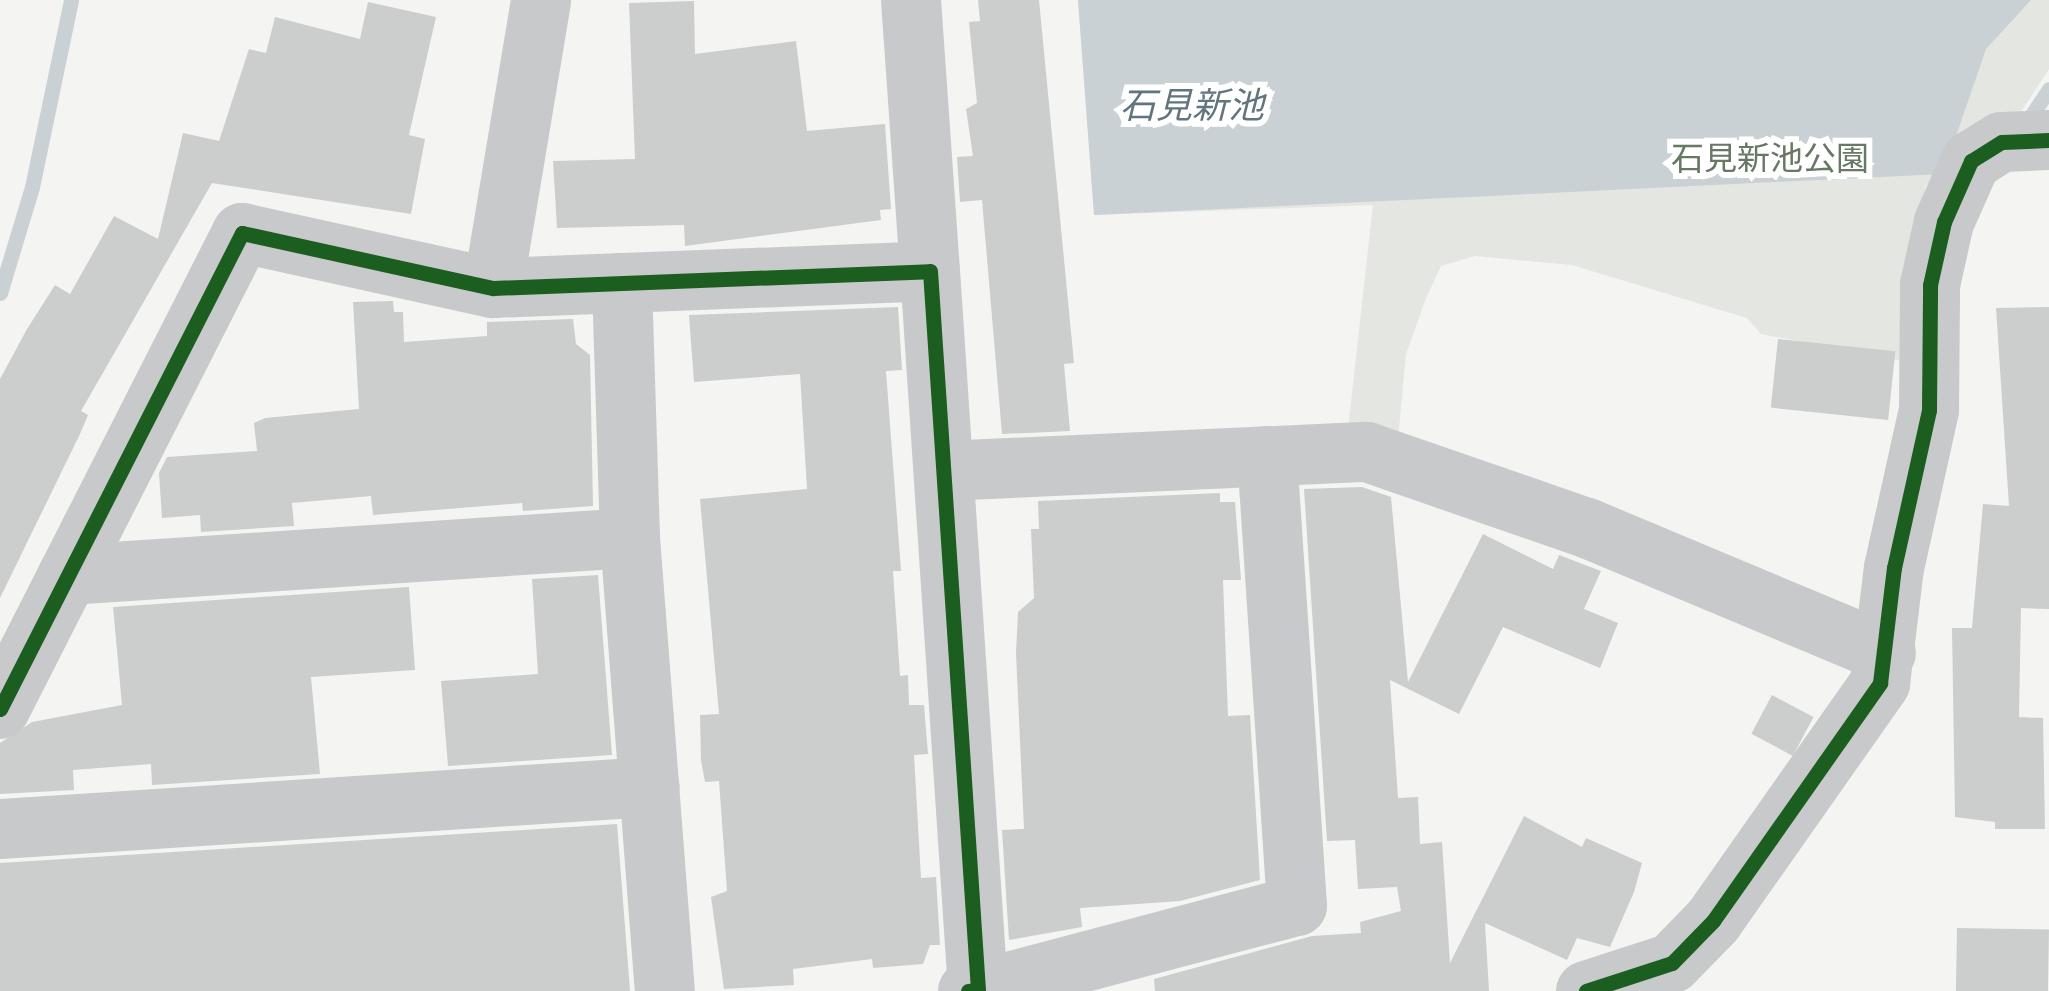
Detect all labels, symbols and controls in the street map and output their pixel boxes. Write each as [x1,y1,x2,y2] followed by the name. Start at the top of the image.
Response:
[1120,84,1264,128] water label: 石見新池
[1671,139,1869,179] park label: 石見新池公園

